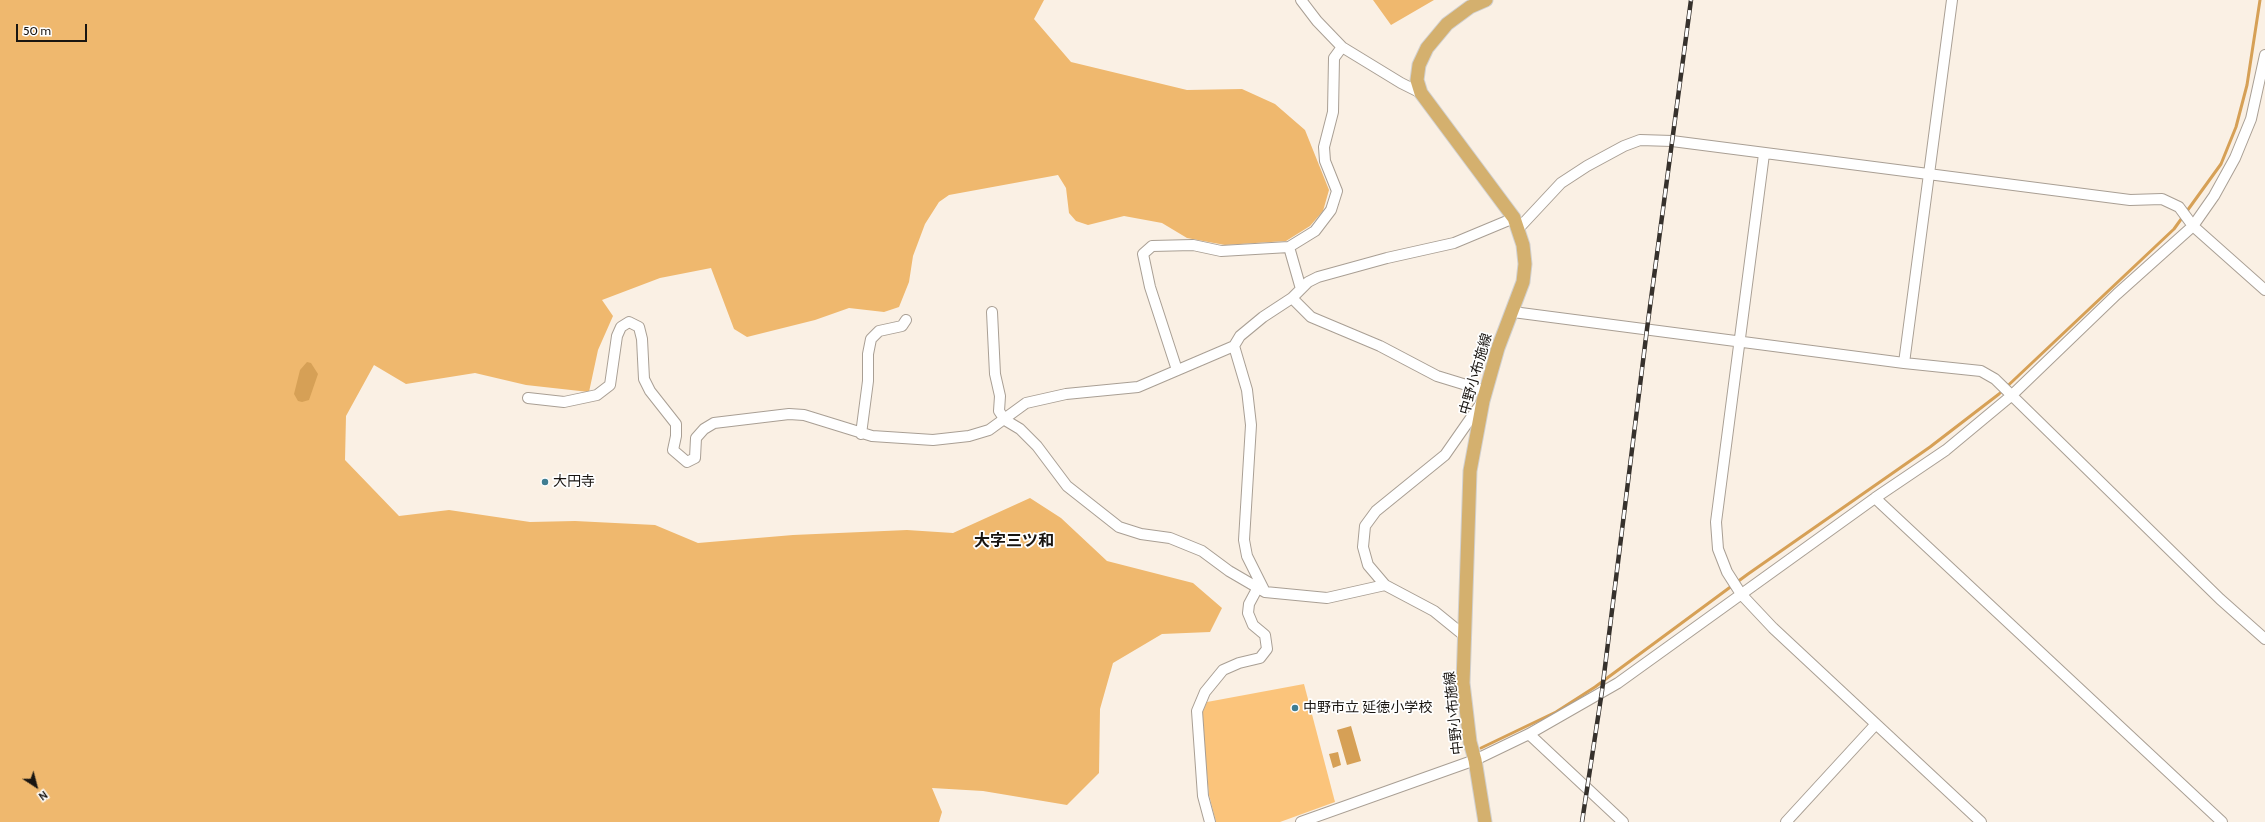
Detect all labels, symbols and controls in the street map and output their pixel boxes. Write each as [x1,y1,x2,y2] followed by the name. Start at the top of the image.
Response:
[18,16,89,42] scale bar
[23,23,51,38] text: 50 m
[1456,331,1496,417] street label: 中野小布施線
[553,474,595,490] place label: 大円寺
[540,477,550,487] marker: 大円寺
[974,531,1054,551] district label: 大字三ツ和
[1441,670,1467,756] street label: 中野小布施線
[1303,700,1432,716] place label: 中野市立 延徳小学校
[1290,703,1300,713] marker: 中野市立 延徳小学校
[16,766,56,806] north arrow
[36,788,50,804] text: N

